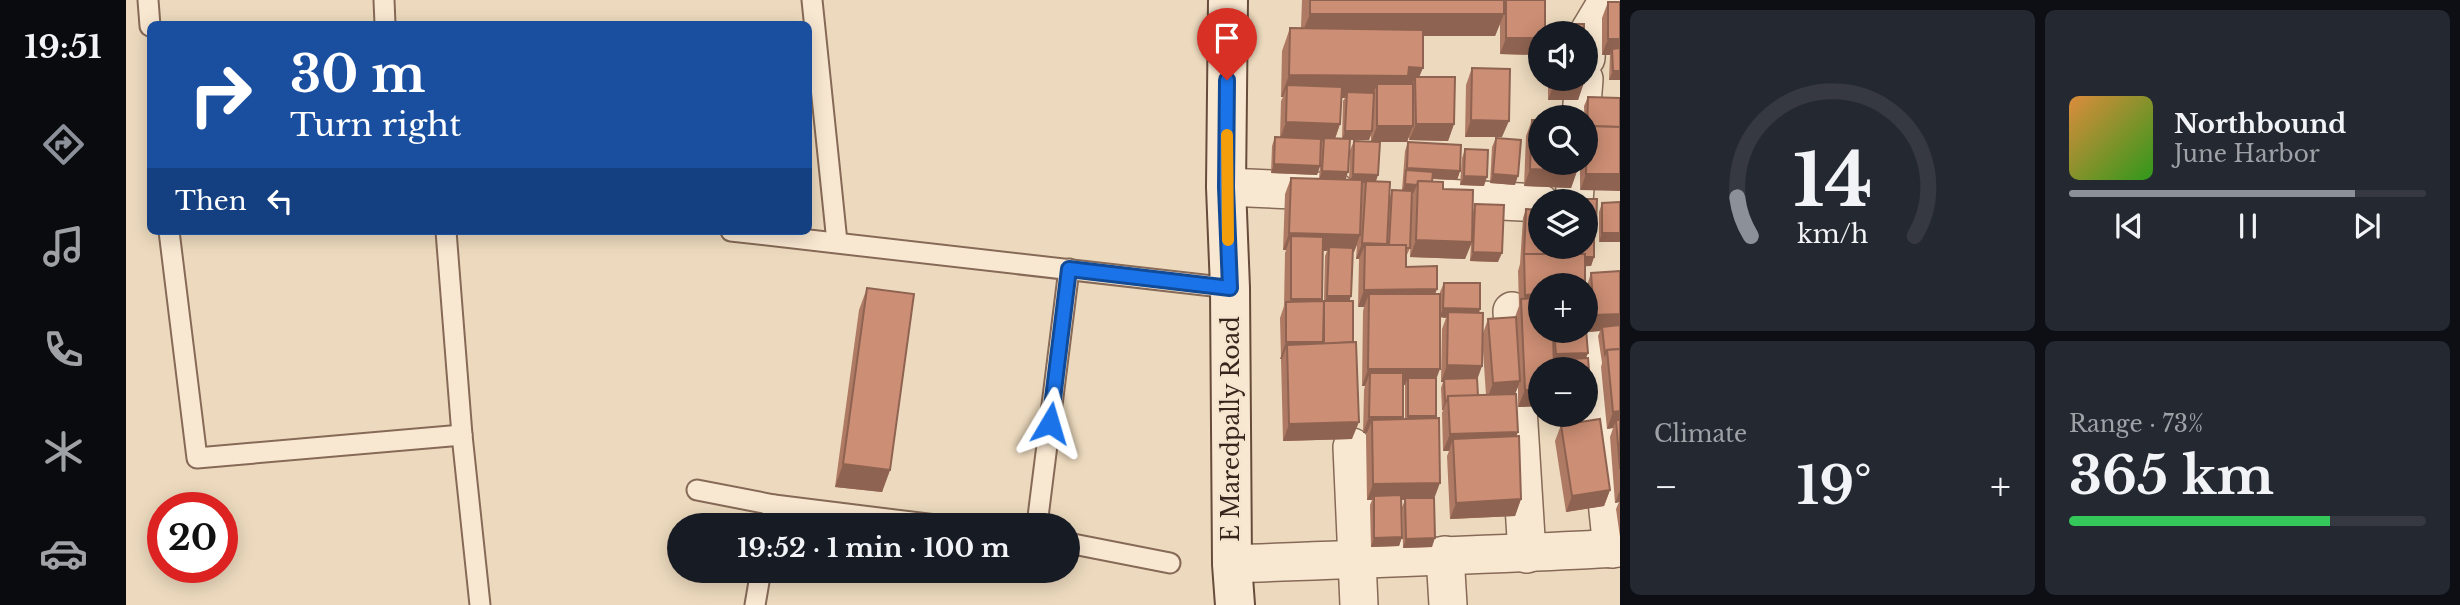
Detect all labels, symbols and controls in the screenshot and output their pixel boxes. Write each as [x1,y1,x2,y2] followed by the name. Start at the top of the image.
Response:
[1197,8,1257,80] pin
[1208,19,1246,57] icon: arrive
[1528,21,1598,427] map controls
[1528,21,1598,91] button: sound
[24,27,102,67] text: 19:51
[290,44,425,105] text: 30 m
[175,49,266,140] icon: right
[290,105,461,145] text: Turn right
[1528,105,1598,175] button: search
[2174,108,2346,140] text: Northbound
[39,120,88,169] icon: directions
[1792,136,1873,227] text: 14
[2174,140,2320,168] text: June Harbor
[261,182,299,220] icon: left
[175,185,247,217] text: Then
[1528,189,1598,259] button: layers
[2110,207,2148,245] icon: previous
[2229,207,2267,245] icon: pause
[2348,207,2386,245] icon: next
[1797,219,1868,250] text: km/h
[39,222,88,271] icon: music
[1528,273,1598,343] button: +
[1217,316,1245,542] street label: E Maredpally Road
[39,325,88,374] icon: phone
[1528,357,1598,427] button: −
[1013,386,1087,460] position arrow
[2069,410,2203,438] text: Range · 73%
[1654,420,1747,448] text: Climate
[39,427,88,476] icon: climate
[2069,444,2274,508] text: 365 km
[1797,454,1872,518] text: 19°
[1654,463,1678,510] text: −
[1990,463,2011,510] text: +
[147,492,238,583] speed limit sign: 20
[39,529,88,578] icon: car
[737,532,1010,564] text: 19:52 · 1 min · 100 m

